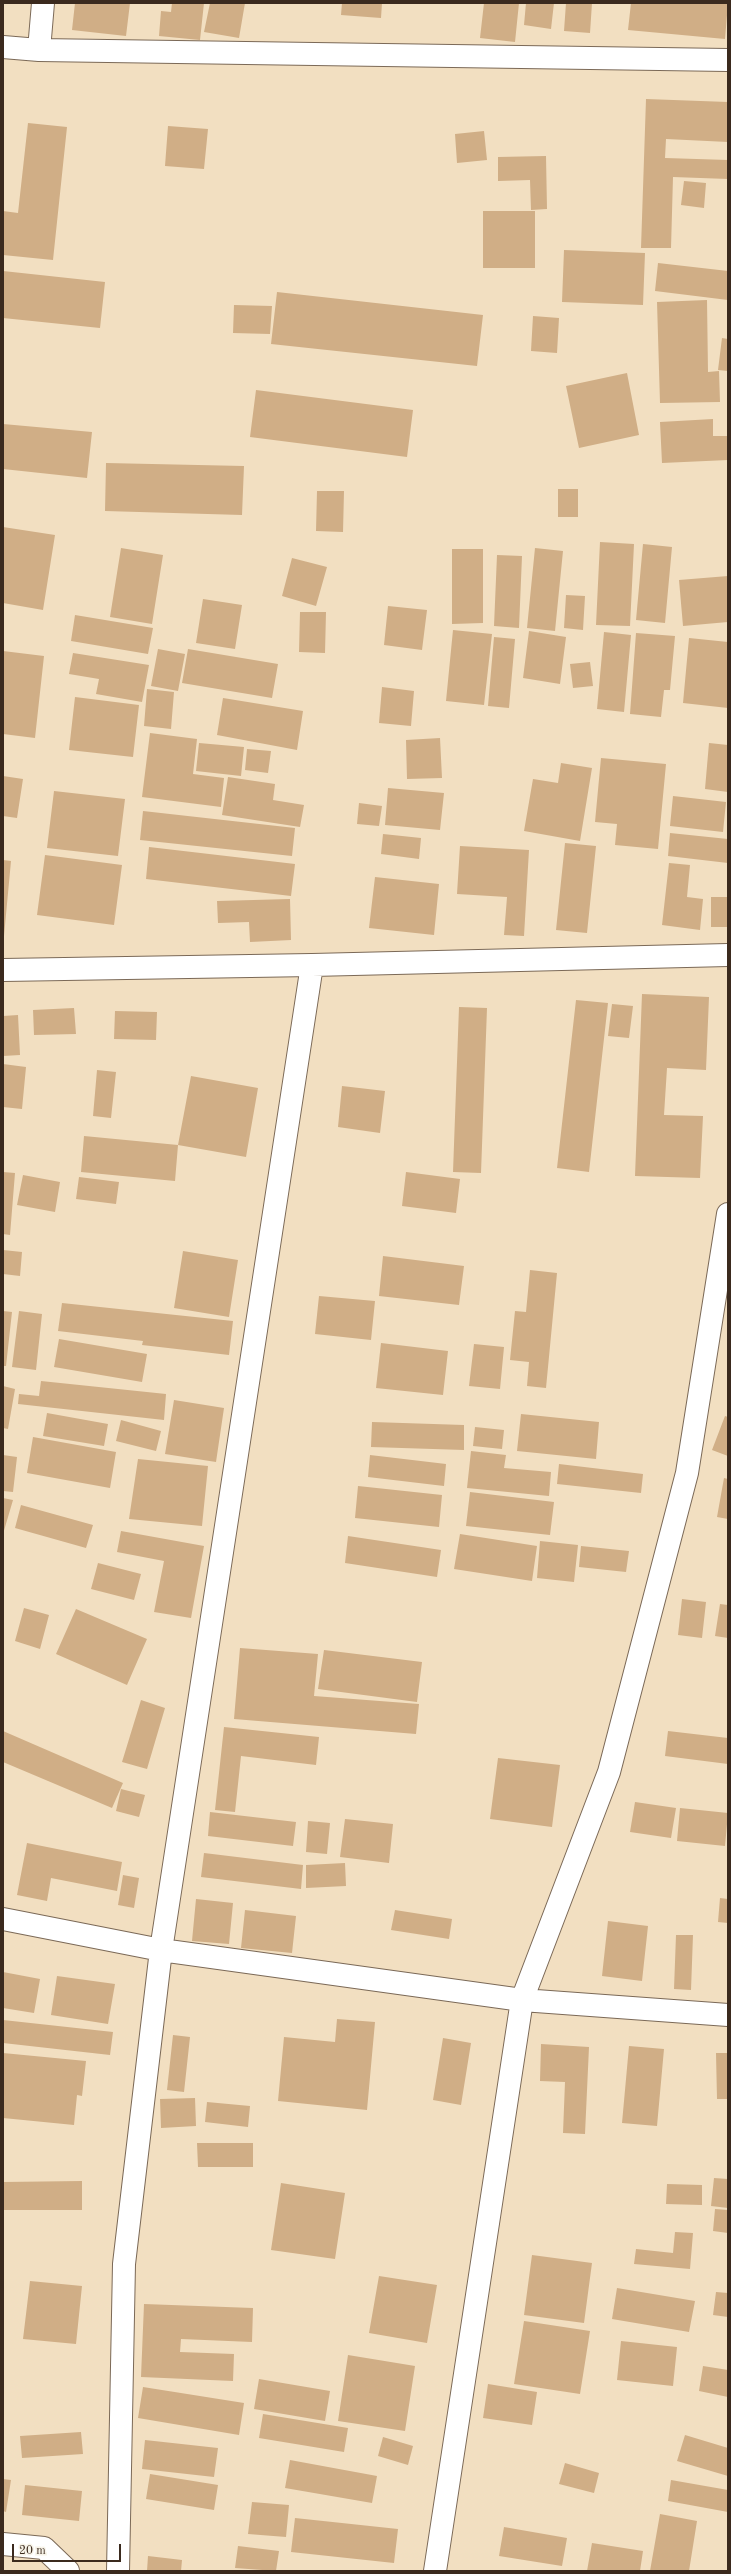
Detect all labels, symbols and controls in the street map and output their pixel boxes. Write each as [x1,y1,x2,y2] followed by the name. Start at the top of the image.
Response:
[14,2536,123,2562] scale bar
[19,2545,46,2557] text: 20 m

